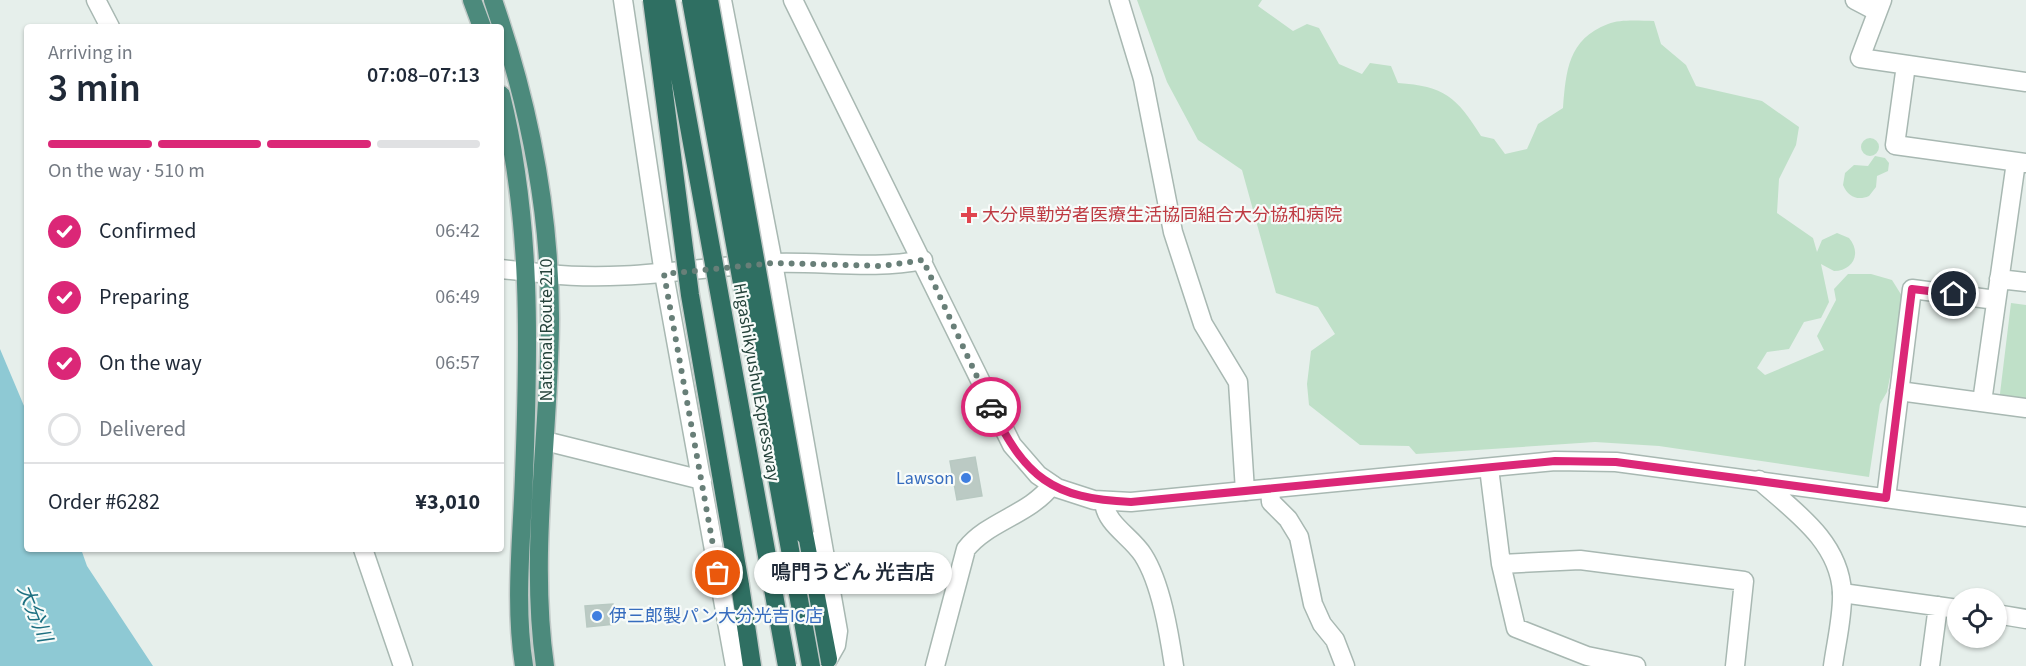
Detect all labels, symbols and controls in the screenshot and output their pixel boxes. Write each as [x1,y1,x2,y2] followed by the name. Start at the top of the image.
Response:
[48,39,133,67] text: Arriving in
[367,59,480,91] text: 07:08–07:13
[48,61,141,117] text: 3 min
[48,157,205,185] text: On the way · 510 m
[982,203,1342,228] place label: 大分県勤労者医療生活協同組合大分協和病院
[960,206,978,224] marker: 大分県勤労者医療生活協同組合大分協和病院
[48,215,81,248] icon: check
[99,215,196,247] text: Confirmed
[435,217,480,245] text: 06:42
[534,259,559,401] street label: National Route 210
[1928,268,1979,319] pin
[1937,277,1970,310] icon: home
[48,281,81,314] icon: check
[99,281,189,313] text: Preparing
[727,281,786,484] street label: Higashikyushu Expressway
[435,283,480,311] text: 06:49
[48,347,81,380] icon: check
[99,347,202,379] text: On the way
[435,349,480,377] text: 06:57
[961,377,1021,437] courier
[975,391,1008,424] icon: car
[99,413,186,445] text: Delivered
[896,466,954,491] place label: Lawson
[959,471,973,485] marker: Lawson
[48,486,160,518] text: Order #6282
[415,486,480,518] text: ¥3,010
[692,547,743,598] pin
[754,552,952,594] callout: 鳴門うどん 光吉店
[701,556,734,589] icon: bag
[771,559,935,587] text: 鳴門うどん 光吉店
[10,580,59,648] water label: 大分川
[1947,588,2007,648] map controls
[1947,588,2007,648] button: locate
[609,604,823,629] place label: 伊三郎製パン大分光吉IC店
[590,609,604,623] marker: 伊三郎製パン大分光吉IC店

